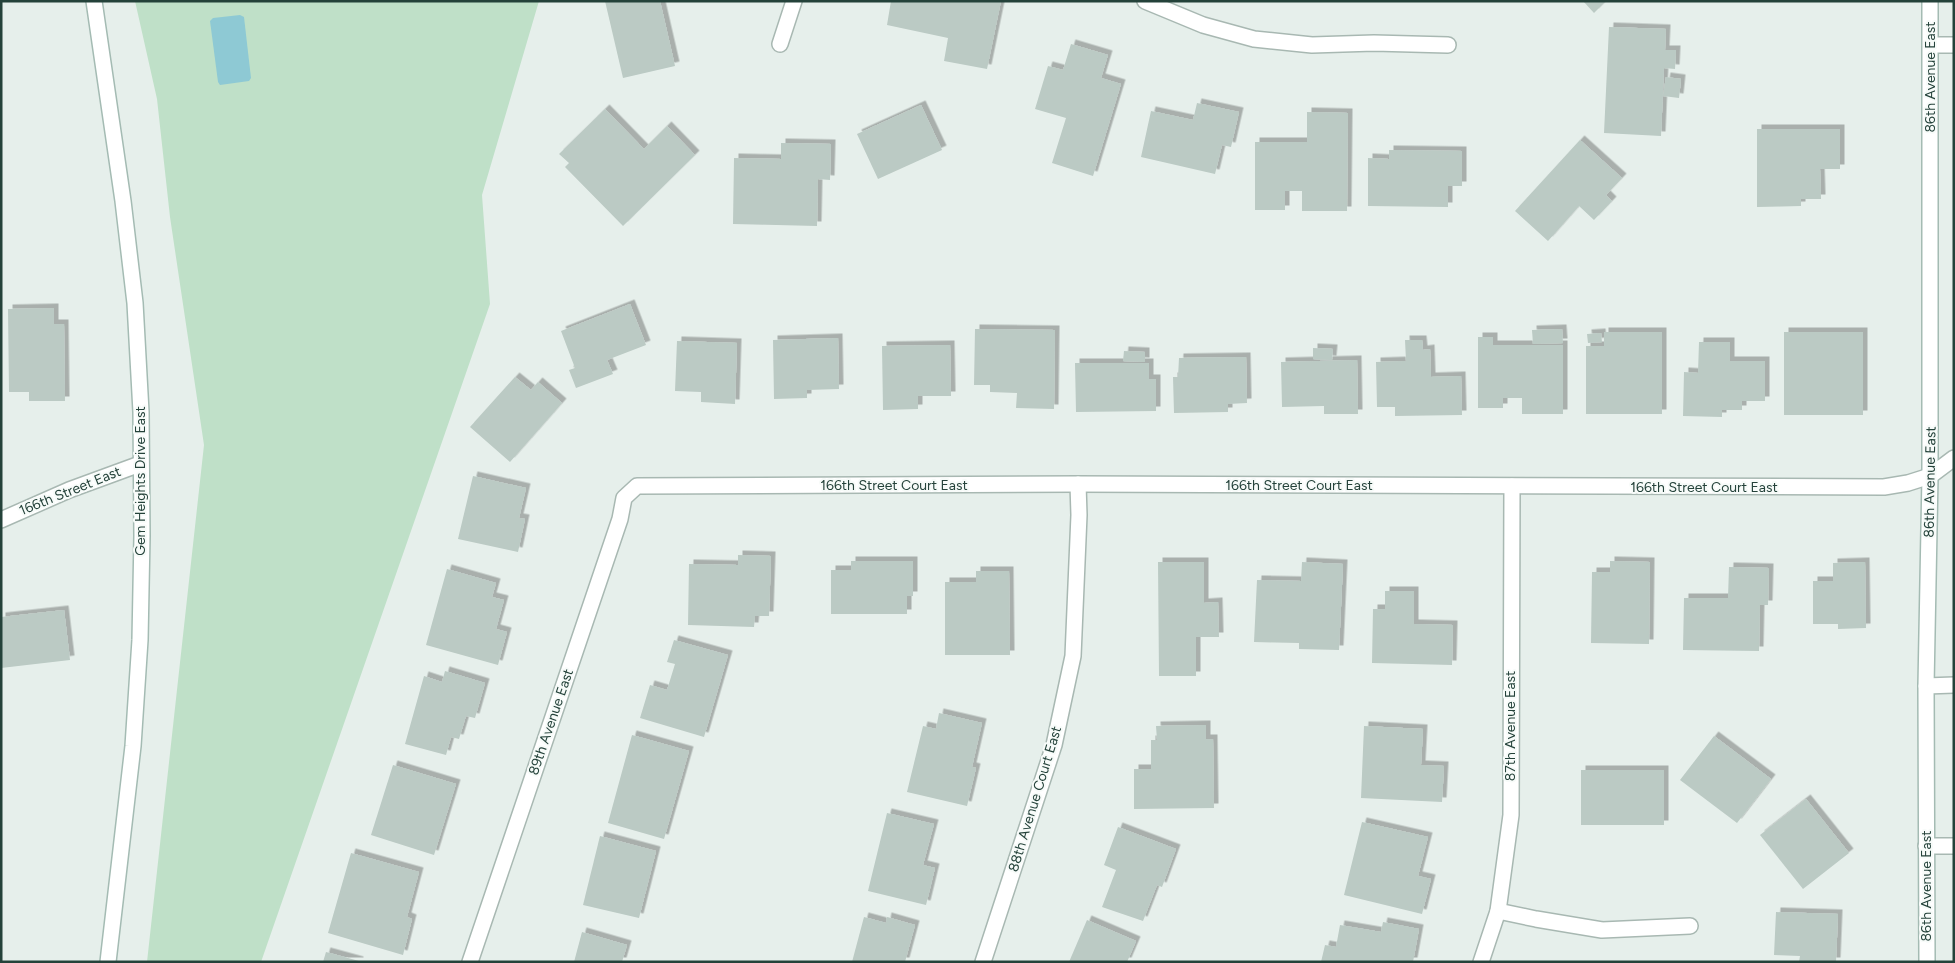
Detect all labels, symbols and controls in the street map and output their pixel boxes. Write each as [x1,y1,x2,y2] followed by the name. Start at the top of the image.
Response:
[1922,21,1939,133] street label: 86th Avenue East
[132,406,149,556] street label: Gem Heights Drive East
[1921,426,1939,538] street label: 86th Avenue East
[17,463,123,519] street label: 166th Street East
[820,477,968,494] street label: 166th Street Court East
[1225,477,1373,494] street label: 166th Street Court East
[1630,479,1778,496] street label: 166th Street Court East
[525,667,577,777] street label: 89th Avenue East
[1502,671,1519,781] street label: 87th Avenue East
[1005,724,1065,874] street label: 88th Avenue Court East
[1918,830,1935,942] street label: 86th Avenue East

